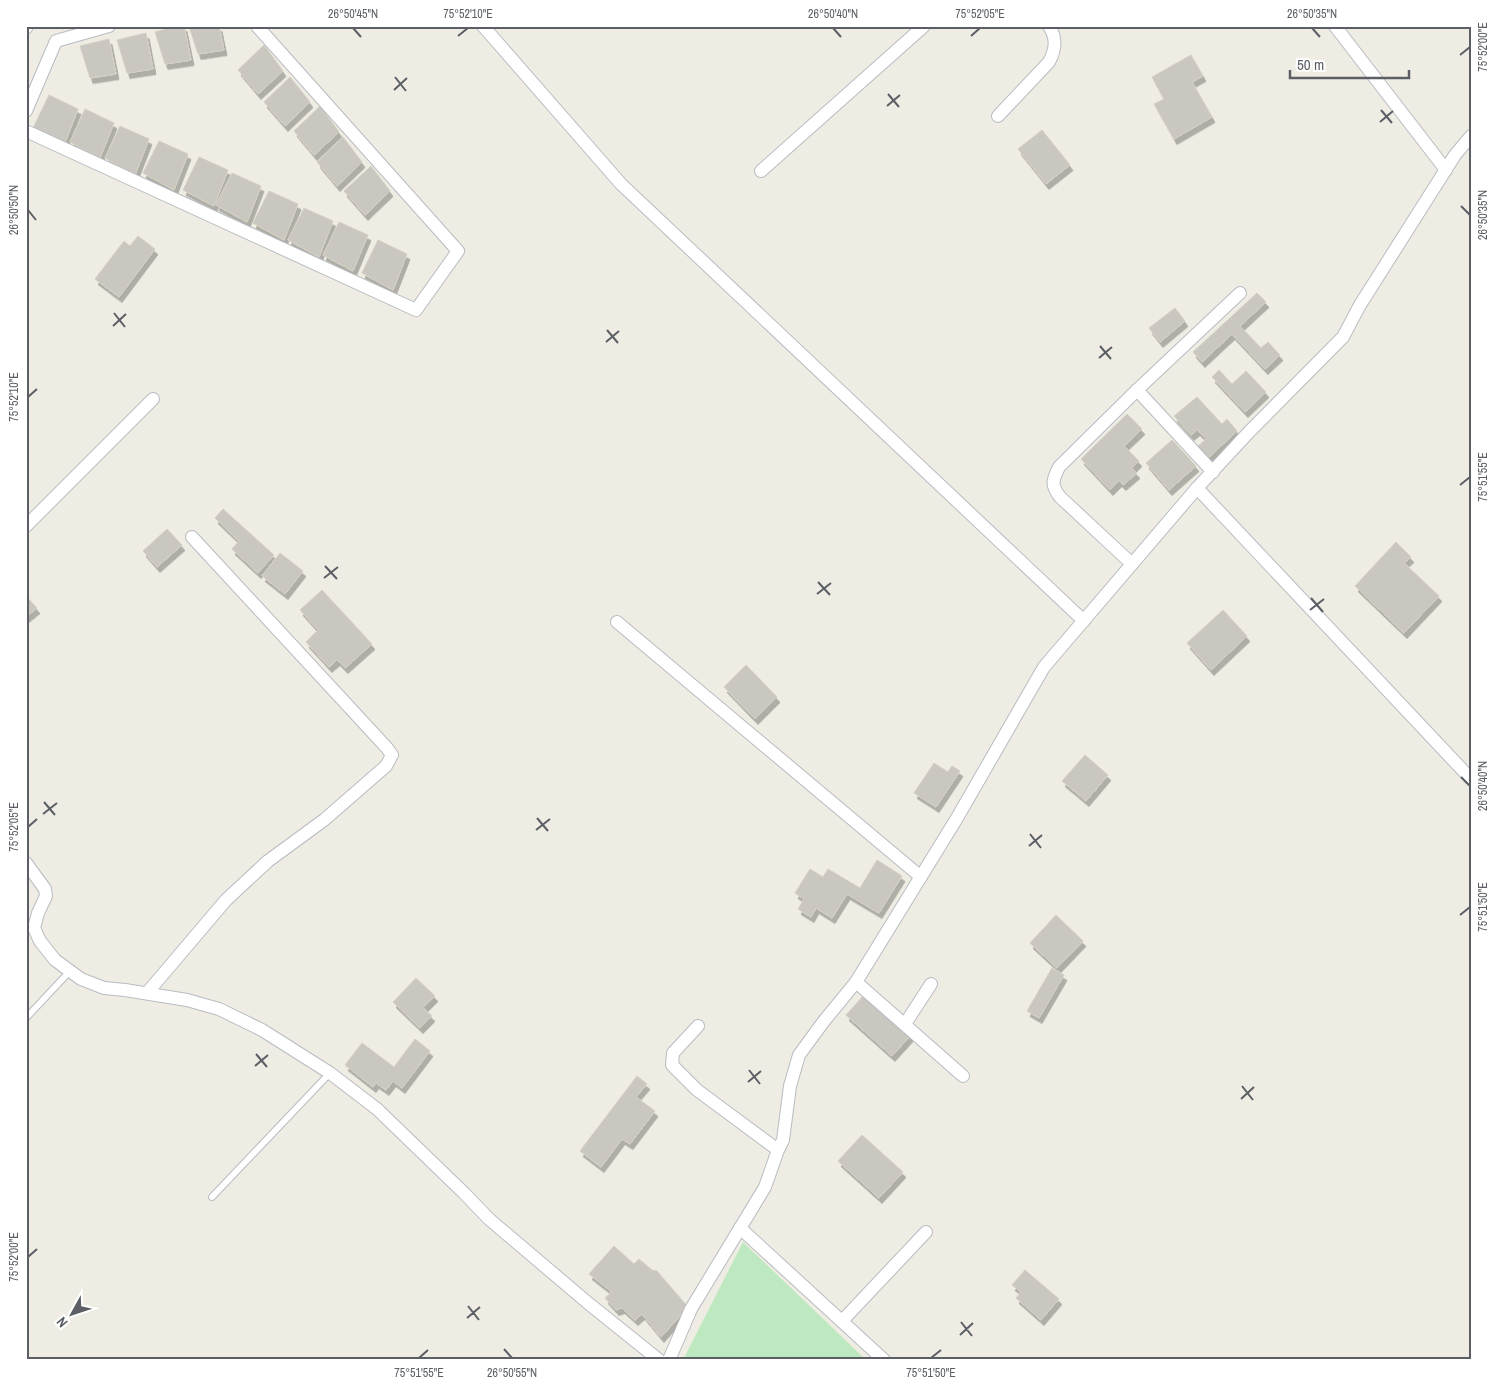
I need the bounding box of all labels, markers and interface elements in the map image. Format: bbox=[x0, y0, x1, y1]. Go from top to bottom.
text: 26°50'45"N bbox=[328, 6, 378, 22]
text: 75°52'10"E bbox=[443, 6, 493, 22]
text: 26°50'40"N bbox=[808, 6, 858, 22]
text: 75°52'05"E bbox=[955, 6, 1005, 22]
text: 26°50'35"N bbox=[1287, 6, 1337, 22]
text: 75°52'00"E bbox=[1475, 22, 1491, 72]
scale bar bbox=[1290, 48, 1408, 80]
text: 50 m bbox=[1297, 54, 1324, 75]
text: 26°50'50"N bbox=[6, 185, 22, 235]
text: 26°50'35"N bbox=[1475, 190, 1491, 240]
text: 75°52'10"E bbox=[6, 372, 22, 422]
text: 75°51'55"E bbox=[1475, 452, 1491, 502]
text: 26°50'40"N bbox=[1475, 761, 1491, 811]
text: 75°52'05"E bbox=[6, 802, 22, 852]
text: 75°51'50"E bbox=[1475, 882, 1491, 932]
text: 75°52'00"E bbox=[6, 1232, 22, 1282]
north arrow bbox=[48, 1288, 98, 1338]
text: N bbox=[52, 1313, 72, 1331]
text: 75°51'55"E bbox=[394, 1365, 444, 1381]
text: 26°50'55"N bbox=[487, 1365, 537, 1381]
text: 75°51'50"E bbox=[906, 1365, 956, 1381]

